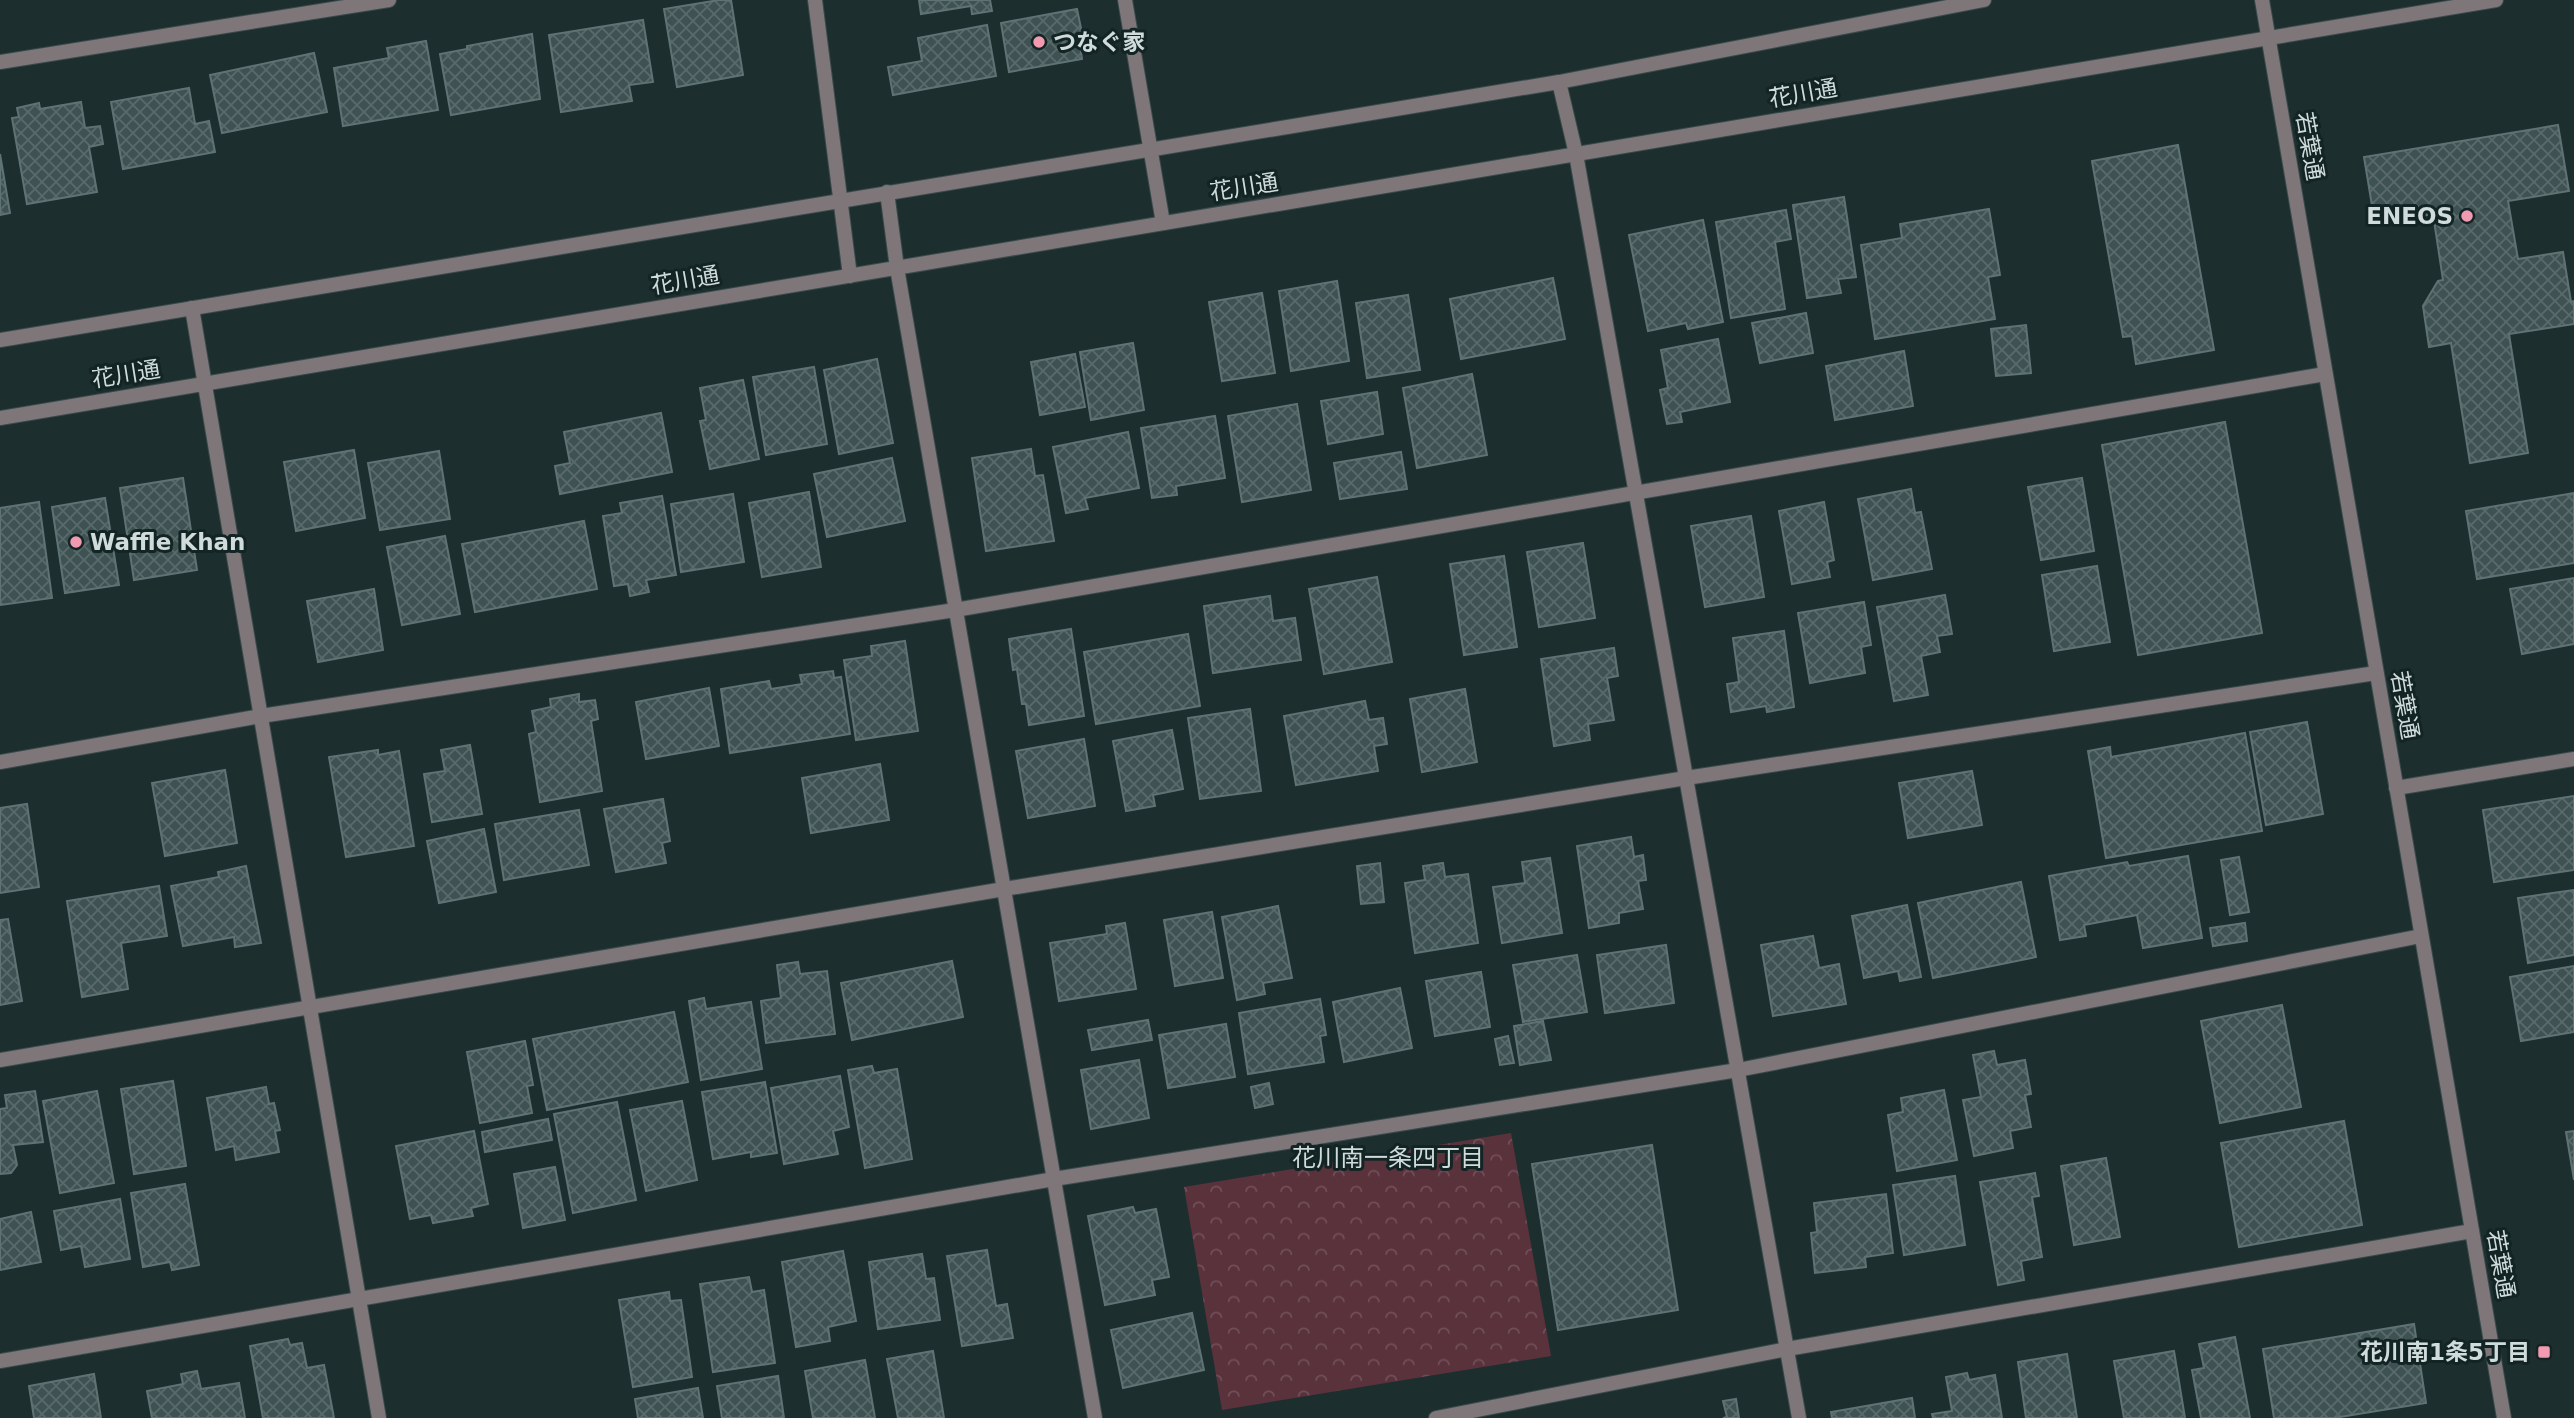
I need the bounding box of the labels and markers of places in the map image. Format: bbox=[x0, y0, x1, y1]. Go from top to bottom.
place label: つなぐ家 bbox=[1053, 29, 1145, 55]
marker: つなぐ家 bbox=[1031, 34, 1047, 50]
place label: ENEOS bbox=[2366, 203, 2453, 229]
marker: ENEOS bbox=[2459, 208, 2475, 224]
place label: Waffle Khan bbox=[90, 529, 245, 555]
marker: Waffle Khan bbox=[68, 534, 84, 550]
place label: 花川南1条5丁目 bbox=[2360, 1339, 2530, 1365]
marker: 花川南1条5丁目 bbox=[2536, 1344, 2552, 1360]

